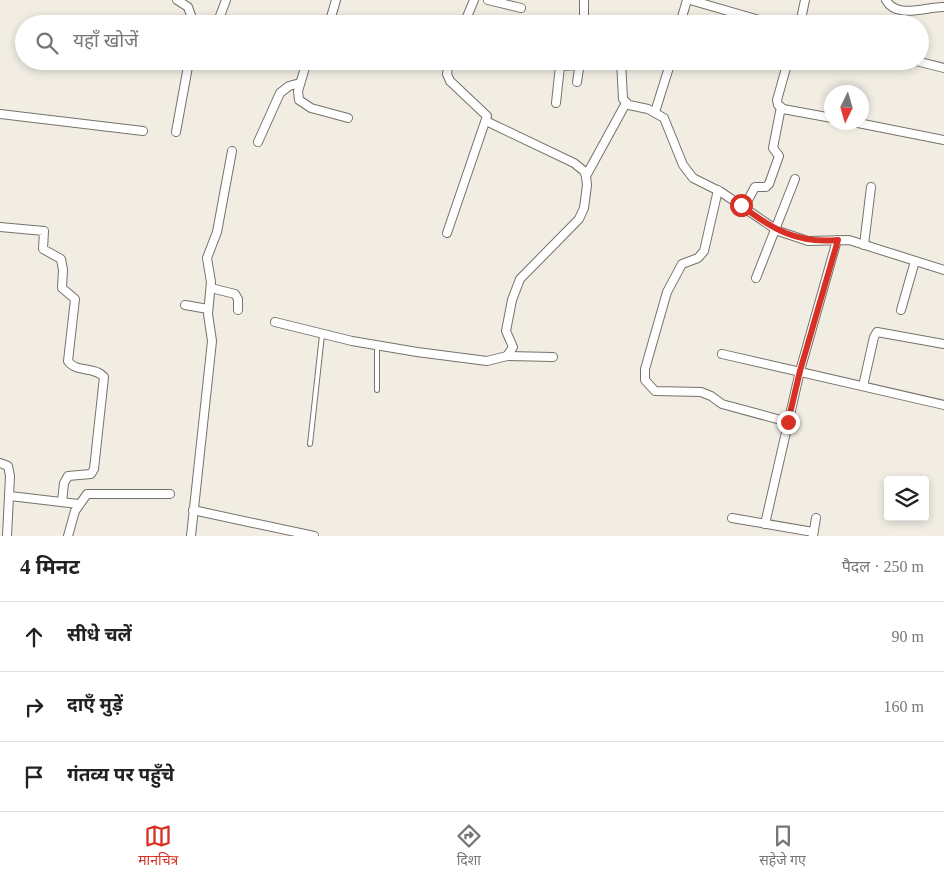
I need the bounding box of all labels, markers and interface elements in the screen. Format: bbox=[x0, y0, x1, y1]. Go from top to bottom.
search box bbox=[15, 15, 929, 70]
icon: search bbox=[33, 29, 61, 57]
text: यहाँ खोजें bbox=[73, 30, 138, 51]
north arrow bbox=[824, 85, 869, 130]
route start bbox=[730, 194, 753, 217]
route end bbox=[777, 411, 800, 434]
map controls bbox=[884, 476, 929, 521]
button: layers bbox=[884, 476, 929, 521]
text: 4 मिनट bbox=[20, 555, 80, 579]
text: पैदल · 250 m bbox=[842, 558, 924, 575]
icon: ahead bbox=[20, 623, 48, 651]
text: सीधे चलें bbox=[67, 624, 132, 645]
text: 90 m bbox=[892, 628, 924, 645]
icon: right bbox=[20, 693, 48, 721]
text: दाएँ मुड़ें bbox=[67, 694, 123, 715]
text: 160 m bbox=[884, 698, 924, 715]
icon: arrive bbox=[20, 763, 48, 791]
text: गंतव्य पर पहुँचे bbox=[67, 764, 174, 785]
tab: मानचित्र bbox=[138, 822, 178, 871]
tab: दिशा bbox=[455, 822, 483, 871]
tab: सहेजे गए bbox=[759, 822, 806, 871]

